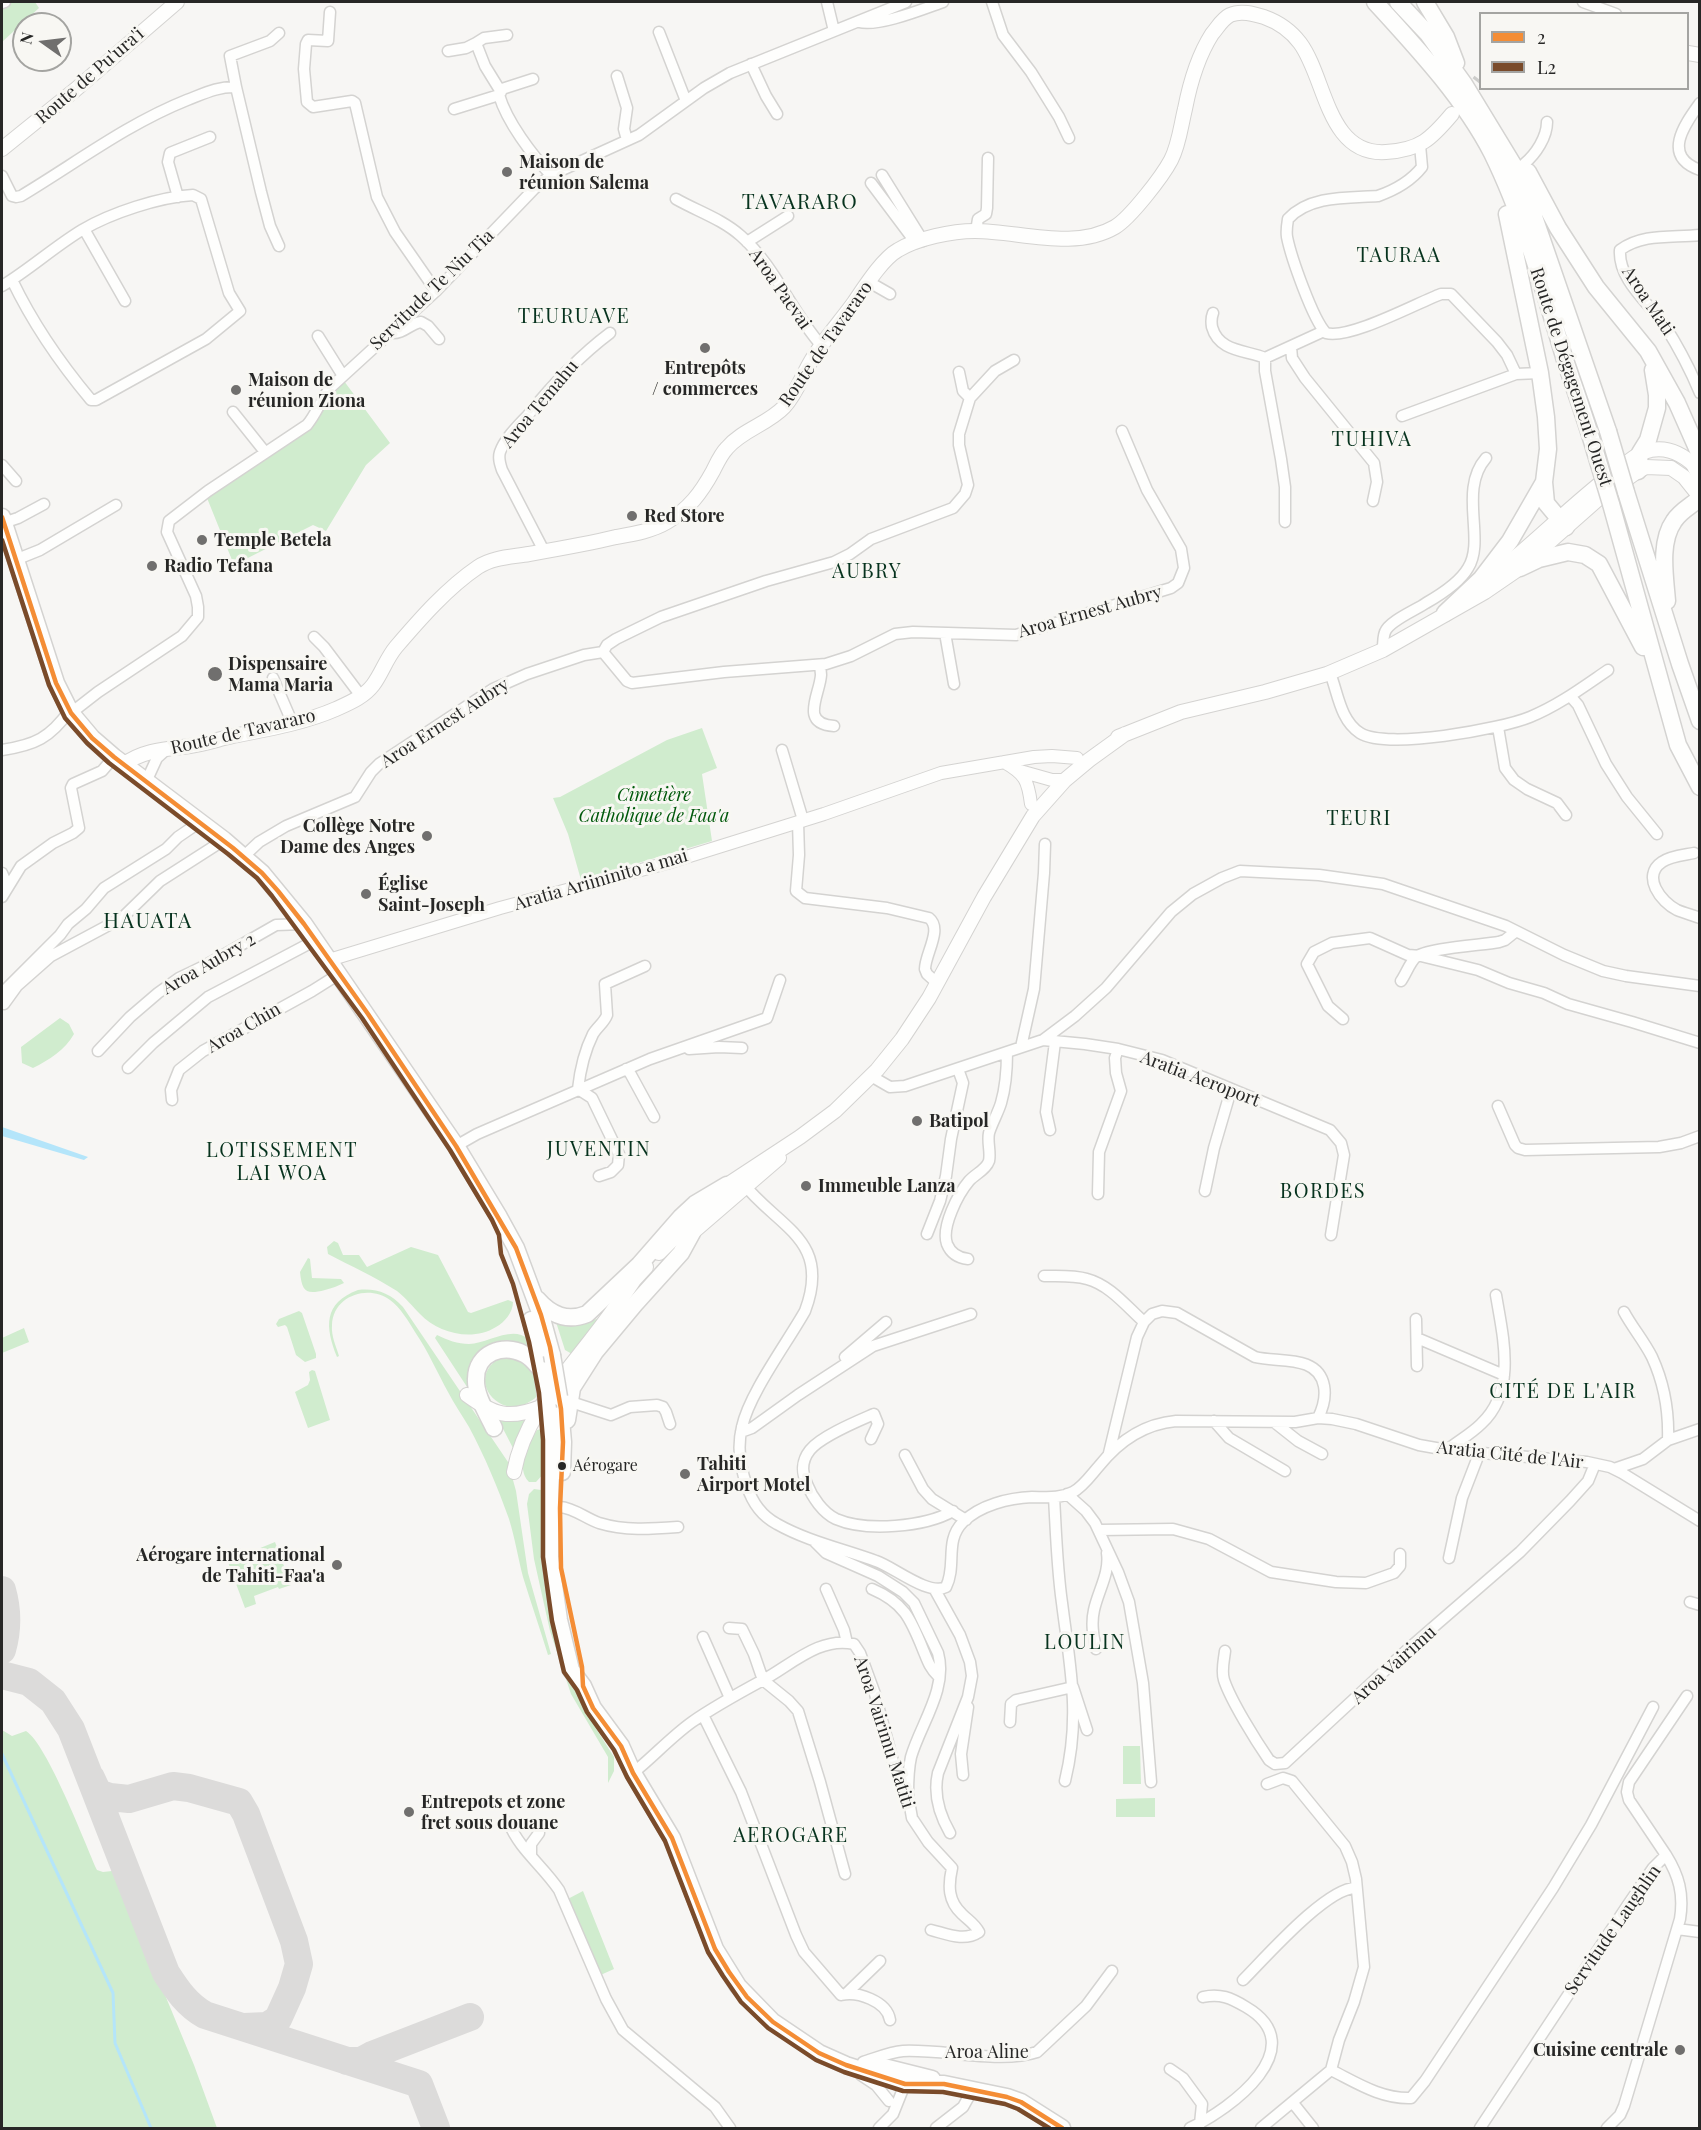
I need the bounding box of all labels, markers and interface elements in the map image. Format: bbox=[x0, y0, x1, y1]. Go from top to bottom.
north arrow bbox=[12, 12, 72, 72]
legend bbox=[1479, 12, 1689, 90]
street label: Route de Pu'ura'i bbox=[32, 23, 148, 129]
text: 2 bbox=[1537, 25, 1546, 49]
text: N bbox=[14, 30, 38, 46]
text: L2 bbox=[1537, 55, 1556, 79]
place label: Maison de réunion Salema bbox=[519, 151, 649, 194]
marker: Maison de réunion Salema bbox=[500, 165, 514, 179]
district label: TAVARARO bbox=[742, 189, 858, 215]
street label: Servitude Te Niu Tia bbox=[366, 225, 498, 355]
street label: Aroa Paevai bbox=[744, 244, 816, 334]
district label: TAURAA bbox=[1357, 244, 1441, 268]
street label: Aroa Mati bbox=[1617, 262, 1679, 340]
street label: Route de Dégagement Ouest bbox=[1525, 265, 1617, 489]
street label: Route de Tavararo bbox=[775, 277, 877, 411]
district label: TEURUAVE bbox=[518, 305, 630, 329]
marker: Entrepôts / commerces bbox=[698, 341, 712, 355]
street label: Aroa Temahu bbox=[497, 356, 583, 452]
place label: Entrepôts / commerces bbox=[652, 357, 758, 400]
place label: Maison de réunion Ziona bbox=[248, 369, 365, 412]
marker: Maison de réunion Ziona bbox=[229, 383, 243, 397]
district label: TUHIVA bbox=[1332, 428, 1412, 452]
place label: Red Store bbox=[644, 505, 725, 527]
marker: Red Store bbox=[625, 509, 639, 523]
place label: Temple Betela bbox=[214, 529, 331, 551]
marker: Temple Betela bbox=[195, 533, 209, 547]
place label: Radio Tefana bbox=[164, 555, 273, 577]
marker: Radio Tefana bbox=[145, 559, 159, 573]
district label: AUBRY bbox=[832, 560, 902, 584]
street label: Aroa Ernest Aubry bbox=[1016, 581, 1164, 643]
place label: Dispensaire Mama Maria bbox=[228, 653, 333, 696]
marker: Dispensaire Mama Maria bbox=[206, 665, 224, 683]
street label: Aroa Ernest Aubry bbox=[377, 674, 513, 772]
street label: Route de Tavararo bbox=[168, 705, 318, 759]
park label: Cimetière Catholique de Faa'a bbox=[579, 784, 729, 826]
district label: TEURI bbox=[1326, 807, 1392, 831]
place label: Collège Notre Dame des Anges bbox=[280, 815, 415, 858]
marker: Collège Notre Dame des Anges bbox=[420, 829, 434, 843]
street label: Aratia Ariininito a mai bbox=[512, 845, 690, 915]
place label: Église Saint-Joseph bbox=[378, 873, 485, 916]
marker: Église Saint-Joseph bbox=[359, 887, 373, 901]
district label: HAUATA bbox=[103, 908, 193, 934]
street label: Aroa Aubry 2 bbox=[159, 929, 259, 999]
street label: Aroa Chin bbox=[203, 998, 285, 1058]
street label: Aratia Aeroport bbox=[1137, 1046, 1263, 1112]
place label: Batipol bbox=[929, 1110, 989, 1132]
marker: Batipol bbox=[910, 1114, 924, 1128]
district label: JUVENTIN bbox=[547, 1138, 651, 1162]
district label: LOTISSEMENT LAI WOA bbox=[206, 1139, 358, 1186]
place label: Immeuble Lanza bbox=[818, 1175, 956, 1197]
marker: Immeuble Lanza bbox=[799, 1179, 813, 1193]
district label: BORDES bbox=[1280, 1180, 1366, 1204]
district label: CITÉ DE L'AIR bbox=[1489, 1380, 1637, 1404]
street label: Aratia Cité de l'Air bbox=[1436, 1437, 1584, 1473]
place label: Tahiti Airport Motel bbox=[697, 1453, 810, 1496]
place label: Aérogare bbox=[573, 1456, 638, 1476]
marker: Aérogare bbox=[556, 1460, 568, 1472]
marker: Tahiti Airport Motel bbox=[678, 1467, 692, 1481]
place label: Aérogare international de Tahiti-Faa'a bbox=[136, 1544, 325, 1586]
marker: Aérogare international de Tahiti-Faa'a bbox=[330, 1558, 344, 1572]
street label: Aroa Vairimu bbox=[1347, 1621, 1441, 1709]
district label: LOULIN bbox=[1044, 1631, 1126, 1655]
street label: Aroa Vairimu Matiti bbox=[849, 1653, 919, 1811]
place label: Entrepots et zone fret sous douane bbox=[421, 1791, 565, 1834]
marker: Entrepots et zone fret sous douane bbox=[402, 1805, 416, 1819]
district label: AEROGARE bbox=[733, 1824, 849, 1848]
street label: Servitude Laughlin bbox=[1560, 1861, 1666, 1999]
place label: Cuisine centrale bbox=[1533, 2039, 1668, 2061]
street label: Aroa Aline bbox=[945, 2041, 1029, 2063]
marker: Cuisine centrale bbox=[1673, 2043, 1687, 2057]

